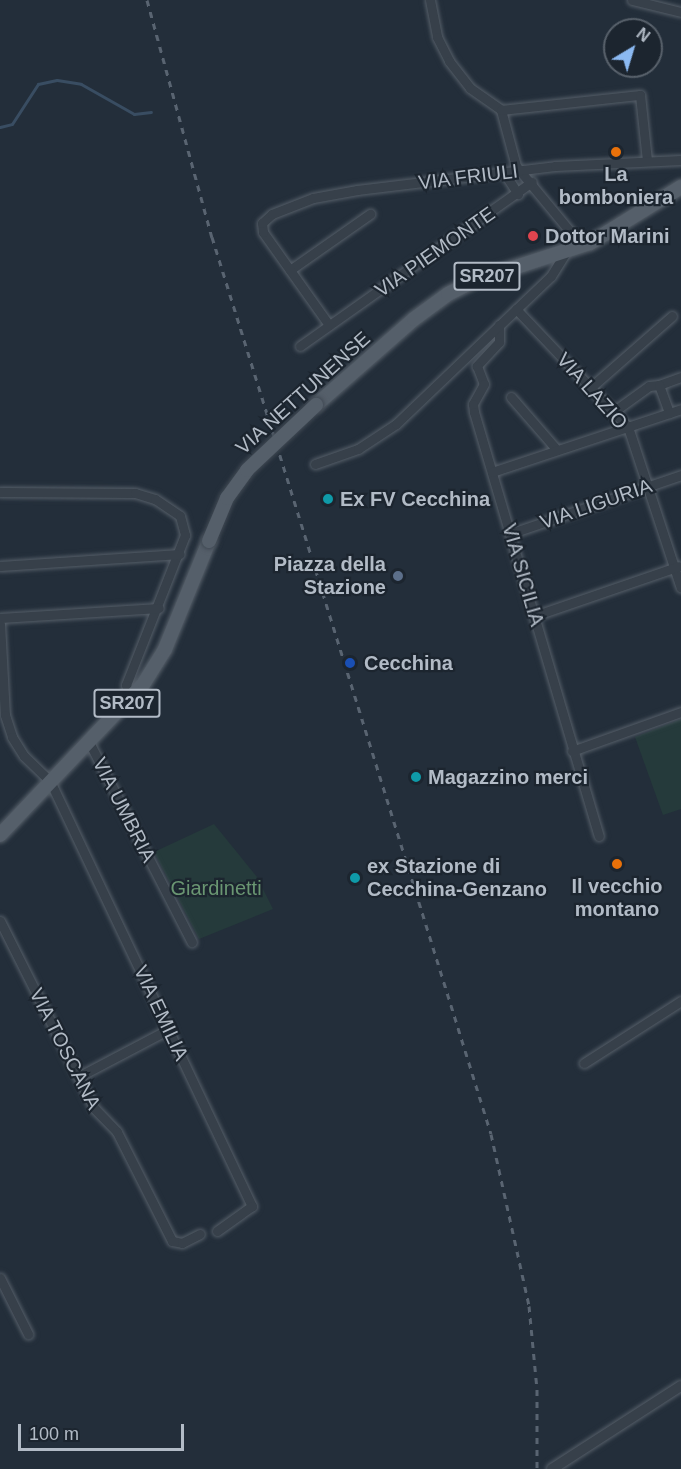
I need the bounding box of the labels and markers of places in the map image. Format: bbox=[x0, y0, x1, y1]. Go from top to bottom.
marker: La bomboniera bbox=[609, 145, 623, 159]
place label: La bomboniera bbox=[559, 162, 673, 209]
place label: Dottor Marini bbox=[545, 224, 669, 248]
marker: Dottor Marini bbox=[526, 229, 540, 243]
place label: Ex FV Cecchina bbox=[340, 487, 490, 511]
marker: Ex FV Cecchina bbox=[321, 492, 335, 506]
place label: Piazza della Stazione bbox=[274, 552, 386, 599]
marker: Piazza della Stazione bbox=[391, 569, 405, 583]
place label: Cecchina bbox=[364, 651, 453, 675]
marker: Cecchina bbox=[341, 654, 359, 672]
place label: Magazzino merci bbox=[428, 765, 588, 789]
marker: Magazzino merci bbox=[409, 770, 423, 784]
place label: ex Stazione di Cecchina-Genzano bbox=[367, 855, 547, 902]
marker: Il vecchio montano bbox=[610, 857, 624, 871]
marker: ex Stazione di Cecchina-Genzano bbox=[348, 871, 362, 885]
place label: Il vecchio montano bbox=[571, 874, 663, 921]

